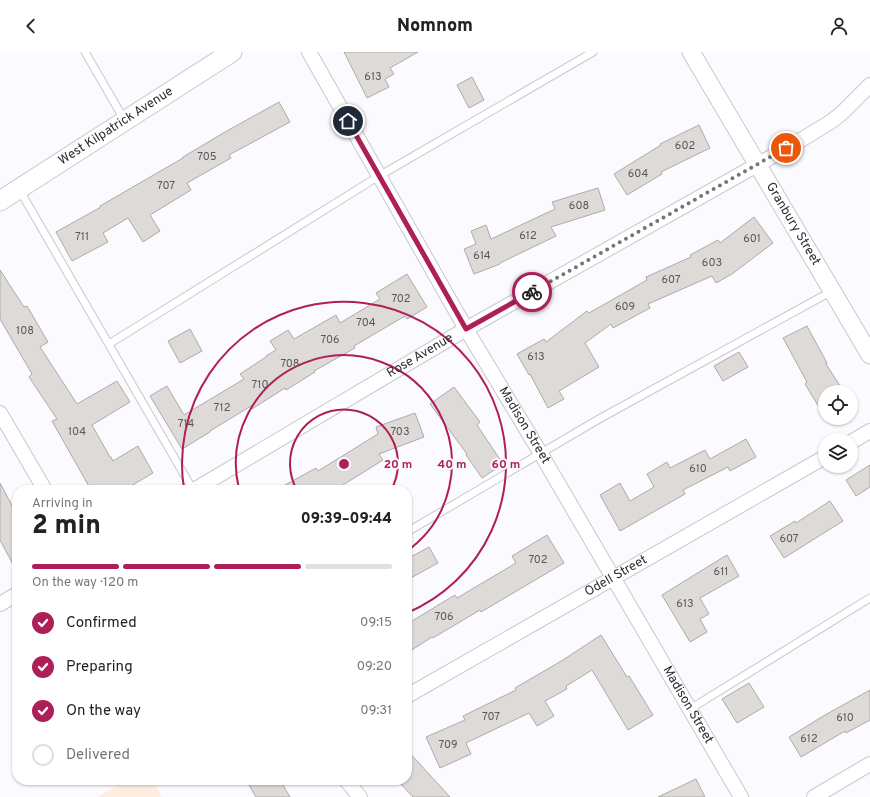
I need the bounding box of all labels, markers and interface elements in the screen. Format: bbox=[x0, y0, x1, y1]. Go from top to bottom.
icon: back bbox=[20, 15, 42, 37]
text: Nomnom bbox=[397, 15, 473, 38]
icon: person bbox=[828, 15, 850, 37]
house number: 613 bbox=[364, 70, 382, 84]
street label: West Kilpatrick Avenue bbox=[56, 84, 176, 169]
pin bbox=[331, 104, 365, 138]
icon: home bbox=[337, 110, 359, 132]
pin bbox=[769, 131, 803, 165]
icon: bag bbox=[775, 137, 797, 159]
house number: 602 bbox=[675, 139, 695, 153]
house number: 705 bbox=[197, 150, 217, 164]
house number: 604 bbox=[628, 167, 648, 181]
house number: 707 bbox=[157, 179, 175, 193]
street label: Granbury Street bbox=[762, 180, 824, 269]
house number: 608 bbox=[569, 199, 589, 213]
house number: 612 bbox=[519, 229, 537, 243]
house number: 711 bbox=[75, 230, 89, 244]
house number: 601 bbox=[743, 232, 761, 246]
house number: 614 bbox=[473, 249, 491, 263]
house number: 603 bbox=[702, 256, 722, 270]
courier bbox=[512, 272, 552, 312]
house number: 607 bbox=[661, 273, 681, 287]
icon: bike bbox=[521, 281, 543, 303]
house number: 702 bbox=[391, 292, 411, 306]
house number: 609 bbox=[615, 300, 635, 314]
house number: 704 bbox=[356, 316, 376, 330]
house number: 108 bbox=[16, 324, 34, 338]
street label: Rose Avenue bbox=[384, 330, 456, 382]
house number: 706 bbox=[320, 333, 340, 347]
house number: 613 bbox=[527, 350, 545, 364]
house number: 708 bbox=[280, 357, 300, 371]
house number: 710 bbox=[251, 378, 269, 392]
street label: Madison Street bbox=[495, 384, 553, 467]
map controls bbox=[818, 385, 858, 473]
button: locate bbox=[818, 385, 858, 425]
house number: 712 bbox=[214, 401, 230, 415]
house number: 714 bbox=[178, 417, 194, 431]
house number: 104 bbox=[68, 425, 86, 439]
house number: 703 bbox=[390, 425, 410, 439]
button: layers bbox=[818, 433, 858, 473]
centre of rings bbox=[337, 457, 351, 471]
text: 20 m bbox=[384, 457, 412, 473]
text: 40 m bbox=[437, 457, 467, 473]
text: 60 m bbox=[492, 457, 520, 473]
house number: 610 bbox=[689, 462, 707, 476]
text: Arriving in bbox=[32, 496, 93, 512]
text: 2 min bbox=[32, 510, 101, 543]
text: 09:39–09:44 bbox=[301, 510, 392, 529]
house number: 607 bbox=[779, 532, 799, 546]
street label: Odell Street bbox=[582, 552, 650, 601]
house number: 702 bbox=[528, 553, 548, 567]
house number: 611 bbox=[714, 565, 728, 579]
text: On the way · 120 m bbox=[32, 575, 138, 591]
house number: 613 bbox=[676, 597, 694, 611]
house number: 706 bbox=[434, 610, 454, 624]
icon: check bbox=[32, 612, 54, 634]
text: Confirmed bbox=[66, 614, 137, 633]
text: 09:15 bbox=[360, 615, 392, 631]
icon: check bbox=[32, 656, 54, 678]
text: Preparing bbox=[66, 658, 133, 677]
text: 09:20 bbox=[357, 659, 392, 675]
street label: Madison Street bbox=[659, 664, 716, 747]
icon: check bbox=[32, 700, 54, 722]
text: On the way bbox=[66, 702, 141, 721]
text: 09:31 bbox=[360, 703, 392, 719]
house number: 707 bbox=[482, 710, 500, 724]
house number: 610 bbox=[836, 711, 854, 725]
house number: 612 bbox=[800, 732, 818, 746]
house number: 709 bbox=[438, 738, 458, 752]
text: Delivered bbox=[66, 746, 130, 765]

